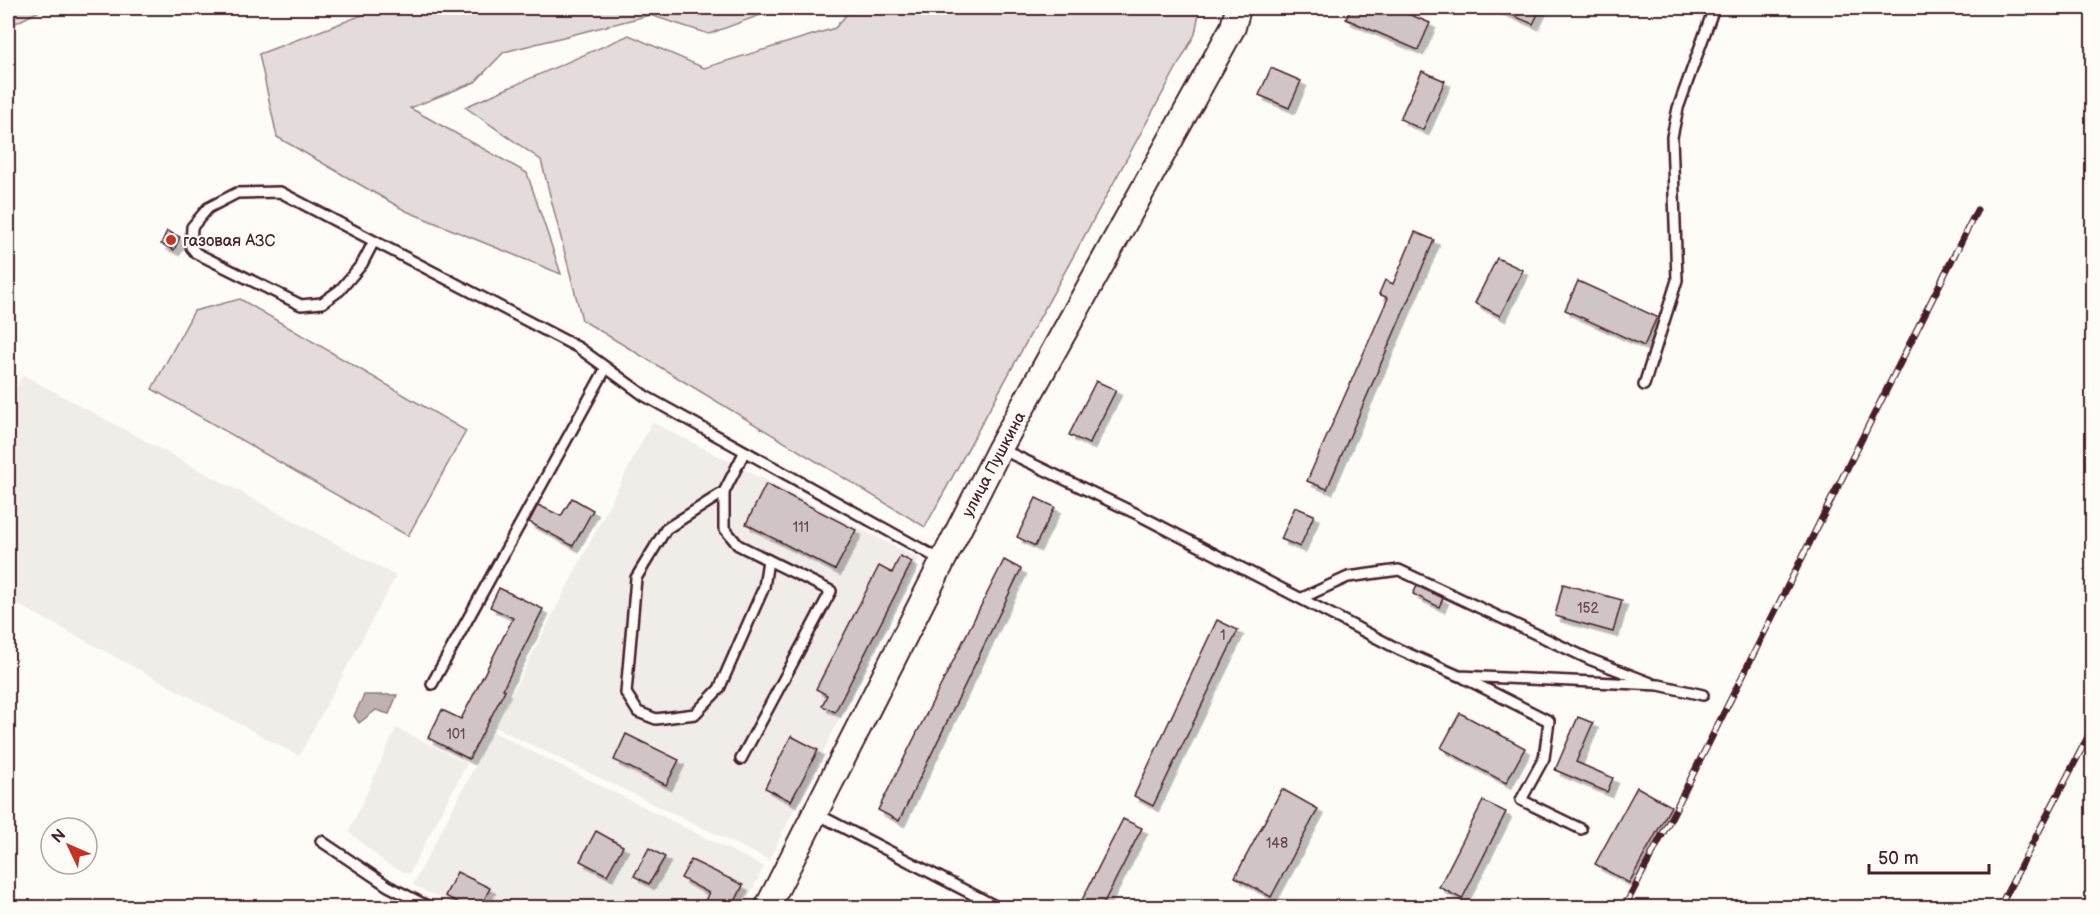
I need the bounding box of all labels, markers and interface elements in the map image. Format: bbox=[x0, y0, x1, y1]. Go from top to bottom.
place label: газовая АЗС bbox=[183, 232, 275, 251]
marker: газовая АЗС bbox=[164, 233, 178, 247]
street label: улица Пушкина bbox=[959, 408, 1030, 520]
house number: 111 bbox=[793, 519, 809, 536]
house number: 152 bbox=[1577, 600, 1600, 617]
house number: 1 bbox=[1220, 627, 1226, 644]
house number: 101 bbox=[446, 726, 466, 743]
north arrow bbox=[39, 816, 99, 876]
text: N bbox=[48, 826, 70, 848]
house number: 148 bbox=[1266, 835, 1288, 852]
scale bar bbox=[1869, 837, 1989, 875]
text: 50 m bbox=[1878, 848, 1919, 869]

